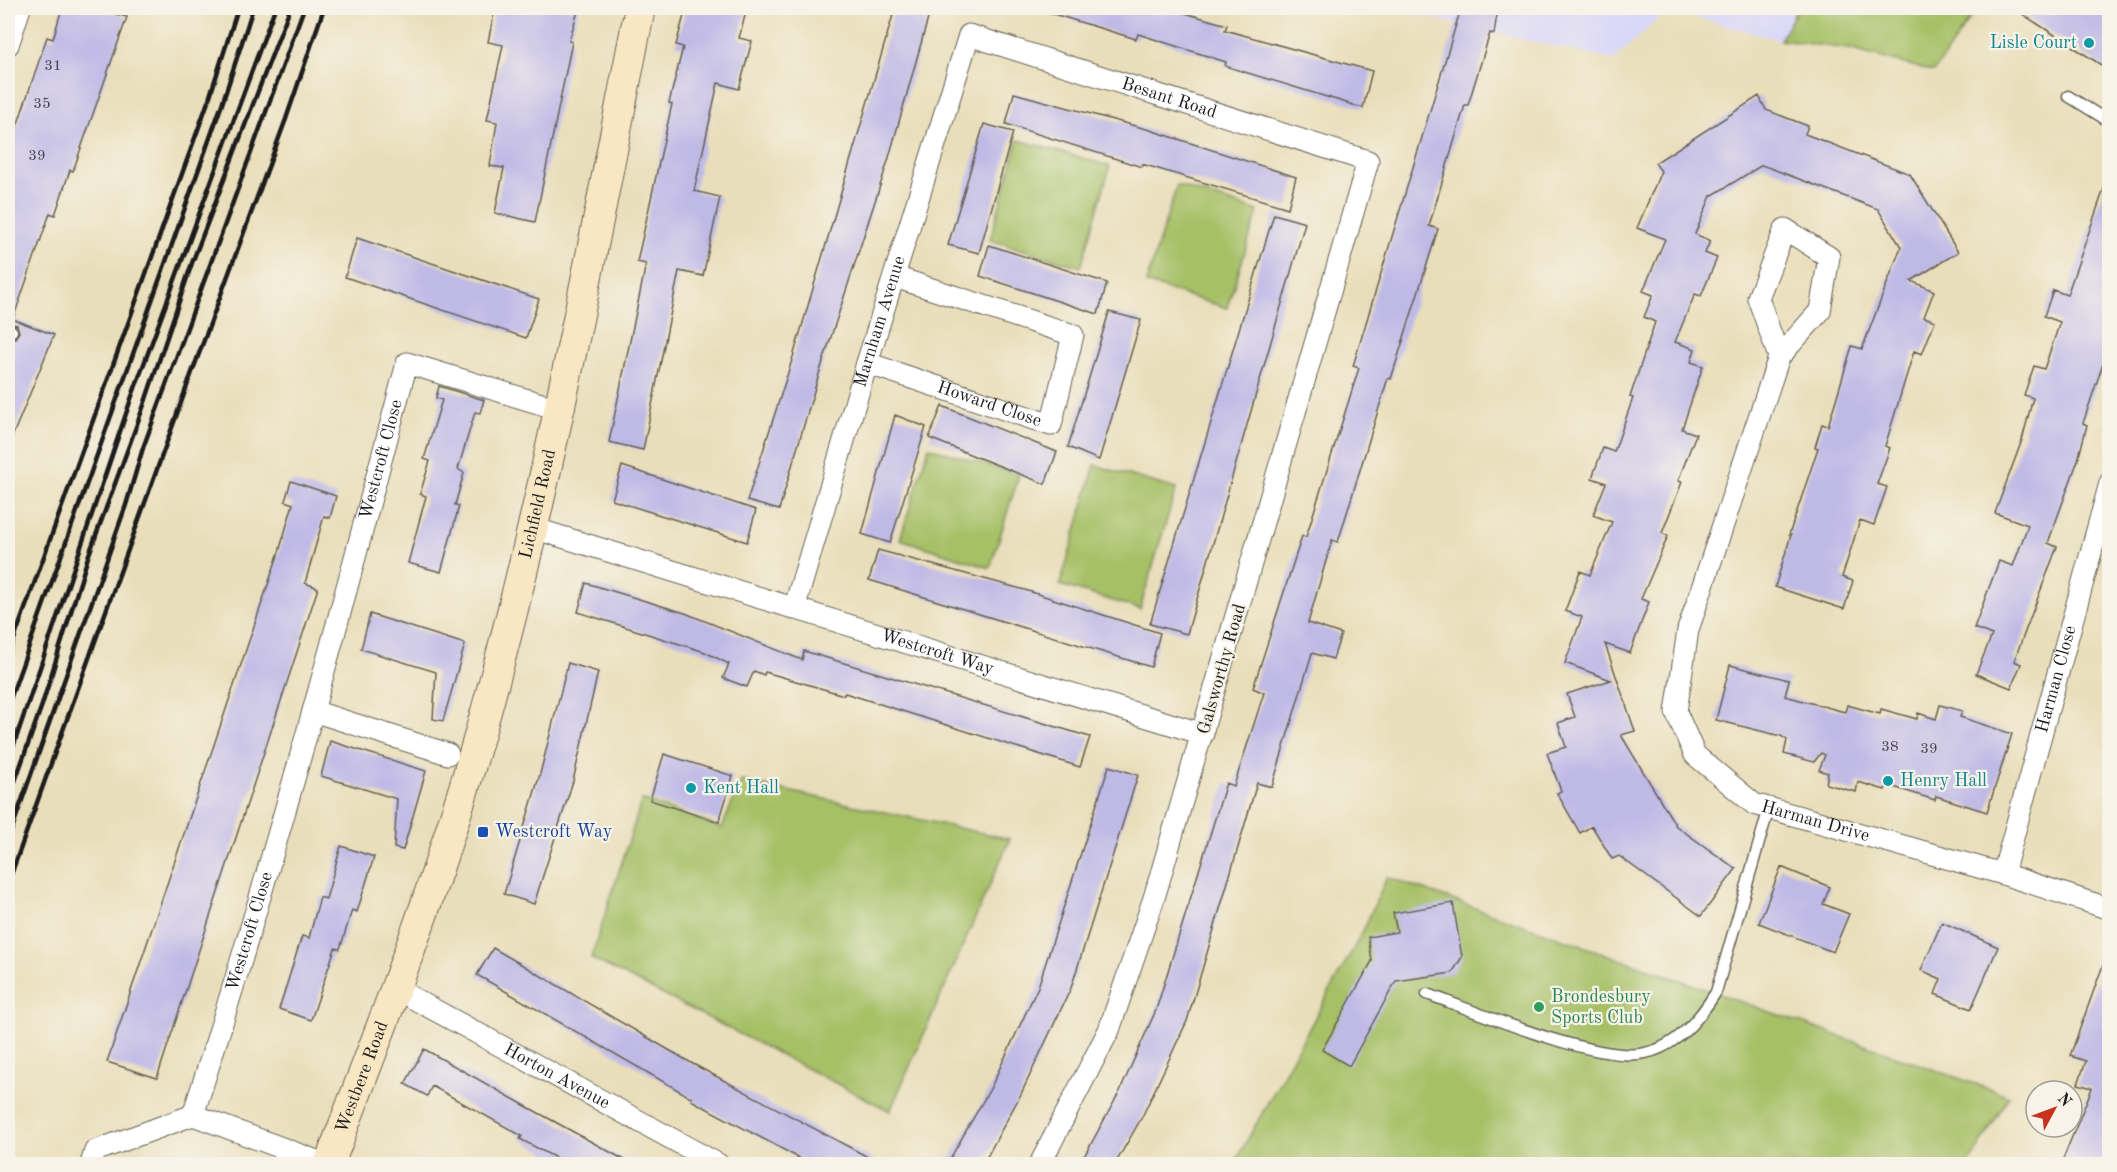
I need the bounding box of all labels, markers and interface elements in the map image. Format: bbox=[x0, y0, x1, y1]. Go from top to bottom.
place label: Lisle Court bbox=[1990, 34, 2077, 52]
marker: Lisle Court bbox=[2082, 36, 2096, 50]
house number: 31 bbox=[44, 59, 62, 74]
street label: Besant Road bbox=[1119, 75, 1219, 122]
house number: 35 bbox=[33, 97, 51, 112]
house number: 39 bbox=[28, 149, 46, 164]
street label: Marnham Avenue bbox=[851, 254, 909, 389]
street label: Howard Close bbox=[935, 378, 1044, 430]
street label: Westcroft Close bbox=[357, 398, 406, 522]
street label: Lichfield Road bbox=[517, 448, 559, 561]
street label: Galsworthy Road bbox=[1195, 602, 1249, 736]
street label: Harman Close bbox=[2033, 624, 2080, 735]
street label: Westcroft Way bbox=[879, 626, 996, 678]
house number: 38 bbox=[1881, 740, 1899, 755]
house number: 39 bbox=[1920, 742, 1938, 757]
place label: Henry Hall bbox=[1900, 772, 1987, 790]
marker: Henry Hall bbox=[1881, 774, 1895, 788]
place label: Kent Hall bbox=[703, 779, 779, 797]
marker: Kent Hall bbox=[684, 781, 698, 795]
street label: Harman Drive bbox=[1759, 797, 1872, 845]
place label: Westcroft Way bbox=[495, 823, 613, 841]
marker: Westcroft Way bbox=[476, 825, 490, 839]
street label: Westcroft Close bbox=[223, 870, 276, 993]
place label: Brondesbury Sports Club bbox=[1551, 988, 1651, 1027]
marker: Brondesbury Sports Club bbox=[1532, 1000, 1546, 1014]
street label: Westbere Road bbox=[333, 1019, 392, 1136]
street label: Horton Avenue bbox=[501, 1040, 613, 1112]
north arrow bbox=[2024, 1079, 2084, 1139]
text: N bbox=[2054, 1091, 2074, 1111]

